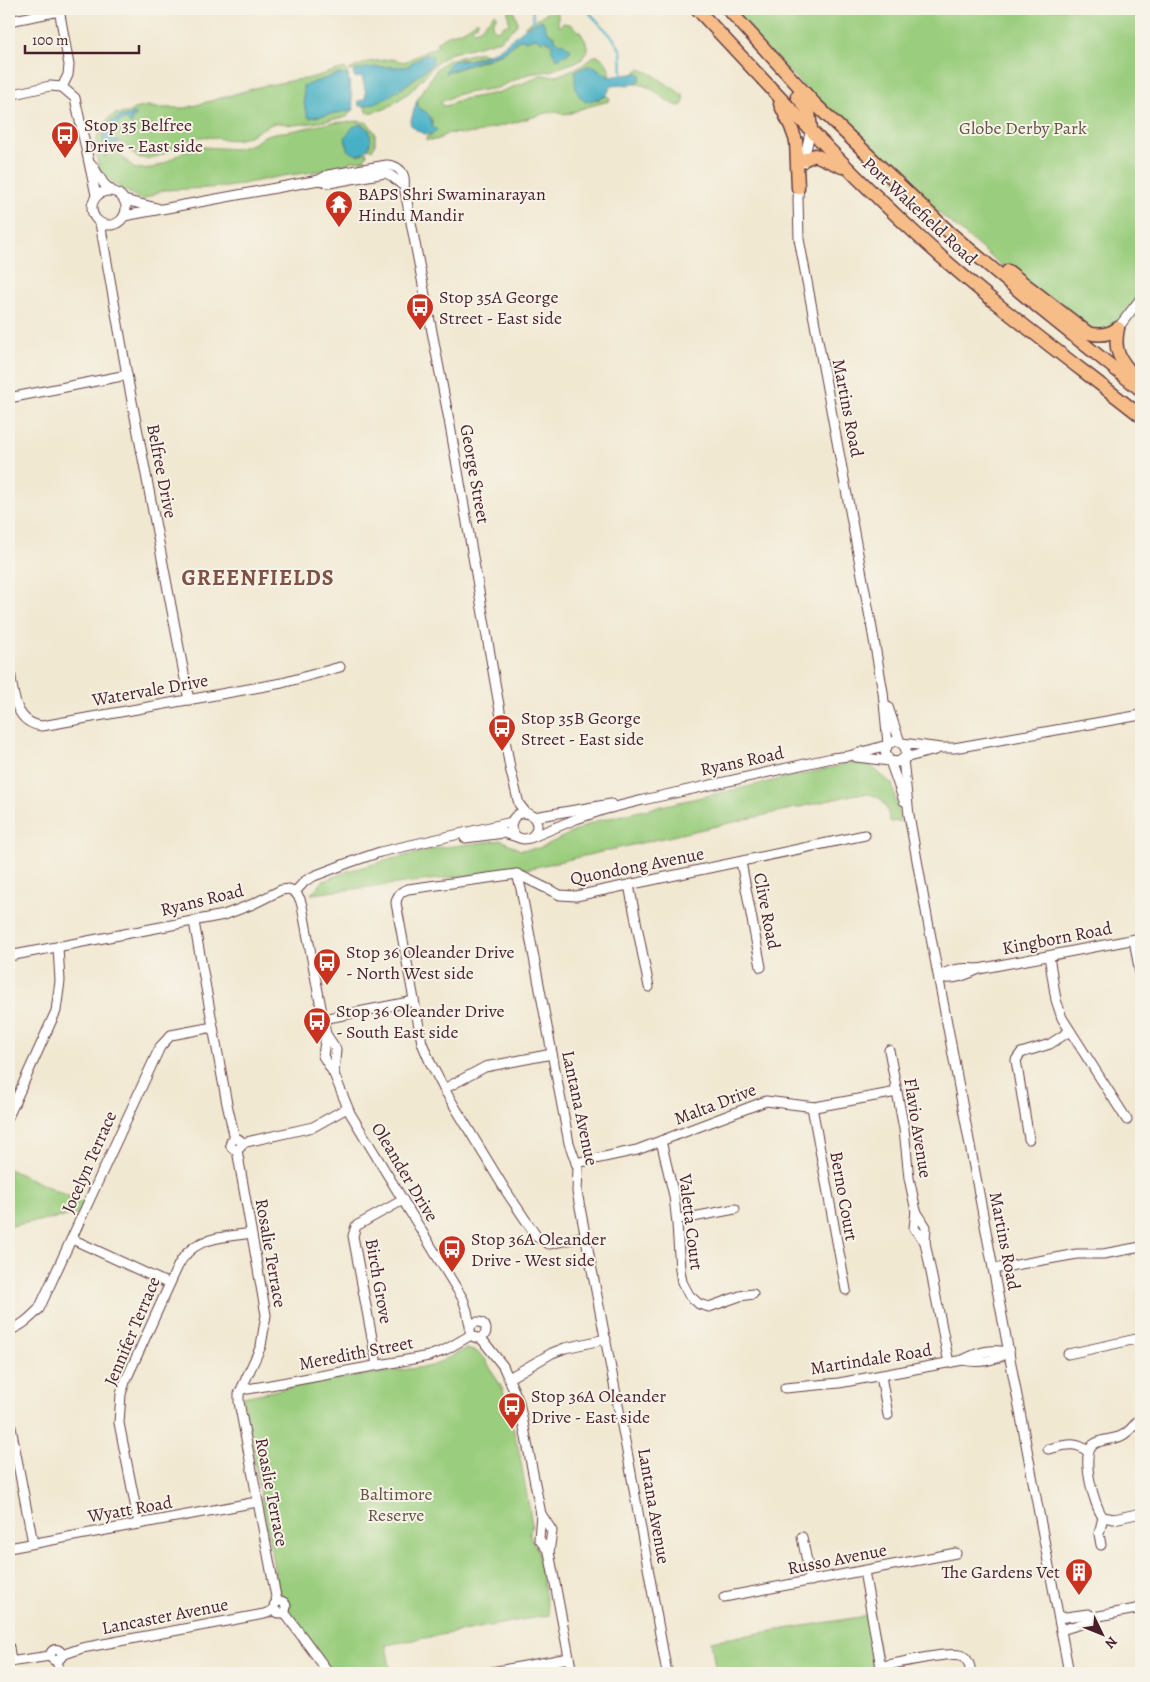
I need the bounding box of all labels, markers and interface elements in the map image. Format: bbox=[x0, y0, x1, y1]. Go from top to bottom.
scale bar bbox=[25, 22, 139, 54]
text: 100 m bbox=[32, 30, 69, 50]
place label: Stop 35 Belfree Drive - East side bbox=[84, 113, 203, 158]
park label: Globe Derby Park bbox=[959, 116, 1087, 140]
bus stop icon: Stop 35 Belfree Drive - East side bbox=[50, 120, 80, 159]
street label: Port Wakefield Road bbox=[857, 152, 983, 271]
place label: BAPS Shri Swaminarayan Hindu Mandir bbox=[358, 182, 546, 227]
temple icon: BAPS Shri Swaminarayan Hindu Mandir bbox=[324, 189, 354, 228]
place label: Stop 35A George Street - East side bbox=[439, 285, 562, 330]
bus stop icon: Stop 35A George Street - East side bbox=[405, 292, 435, 331]
street label: Martins Road bbox=[827, 357, 869, 459]
street label: Belfree Drive bbox=[141, 422, 183, 520]
street label: George Street bbox=[454, 422, 496, 526]
district label: GREENFIELDS bbox=[181, 563, 335, 593]
street label: Watervale Drive bbox=[89, 668, 210, 712]
place label: Stop 35B George Street - East side bbox=[521, 706, 644, 751]
bus stop icon: Stop 35B George Street - East side bbox=[487, 713, 517, 752]
street label: Ryans Road bbox=[698, 740, 786, 782]
street label: Quondong Avenue bbox=[568, 841, 706, 891]
street label: Clive Road bbox=[748, 871, 786, 952]
street label: Ryans Road bbox=[158, 878, 246, 922]
street label: Kingborn Road bbox=[1000, 916, 1114, 960]
place label: Stop 36 Oleander Drive - North West side bbox=[346, 940, 515, 985]
bus stop icon: Stop 36 Oleander Drive - North West side bbox=[312, 947, 342, 986]
place label: Stop 36 Oleander Drive - South East side bbox=[336, 999, 505, 1044]
bus stop icon: Stop 36 Oleander Drive - South East side bbox=[302, 1006, 332, 1045]
street label: Lantana Avenue bbox=[556, 1048, 604, 1168]
street label: Flavio Avenue bbox=[898, 1076, 938, 1180]
street label: Malta Drive bbox=[670, 1077, 760, 1131]
street label: Jocelyn Terrace bbox=[56, 1107, 122, 1217]
street label: Oleander Drive bbox=[366, 1118, 444, 1226]
street label: Berno Court bbox=[824, 1149, 864, 1243]
street label: Valetta Court bbox=[673, 1172, 709, 1271]
street label: Martins Road bbox=[984, 1190, 1026, 1292]
street label: Rosalie Terrace bbox=[250, 1197, 292, 1309]
place label: Stop 36A Oleander Drive - West side bbox=[471, 1227, 606, 1272]
bus stop icon: Stop 36A Oleander Drive - West side bbox=[437, 1234, 467, 1273]
street label: Birch Grove bbox=[360, 1237, 398, 1325]
street label: Jennifer Terrace bbox=[98, 1273, 166, 1389]
street label: Meredith Street bbox=[297, 1330, 415, 1376]
street label: Martindale Road bbox=[808, 1337, 934, 1380]
place label: Stop 36A Oleander Drive - East side bbox=[531, 1384, 666, 1429]
bus stop icon: Stop 36A Oleander Drive - East side bbox=[497, 1391, 527, 1430]
street label: Roaslie Terrace bbox=[250, 1436, 294, 1548]
street label: Lantana Avenue bbox=[632, 1446, 676, 1566]
park label: Baltimore Reserve bbox=[359, 1482, 433, 1527]
street label: Wyatt Road bbox=[85, 1490, 174, 1528]
street label: Russo Avenue bbox=[785, 1538, 889, 1580]
building icon: The Gardens Vet bbox=[1064, 1557, 1094, 1596]
place label: The Gardens Vet bbox=[942, 1560, 1060, 1584]
street label: Lancaster Avenue bbox=[100, 1592, 230, 1640]
north arrow bbox=[1078, 1610, 1128, 1660]
text: N bbox=[1101, 1632, 1122, 1653]

